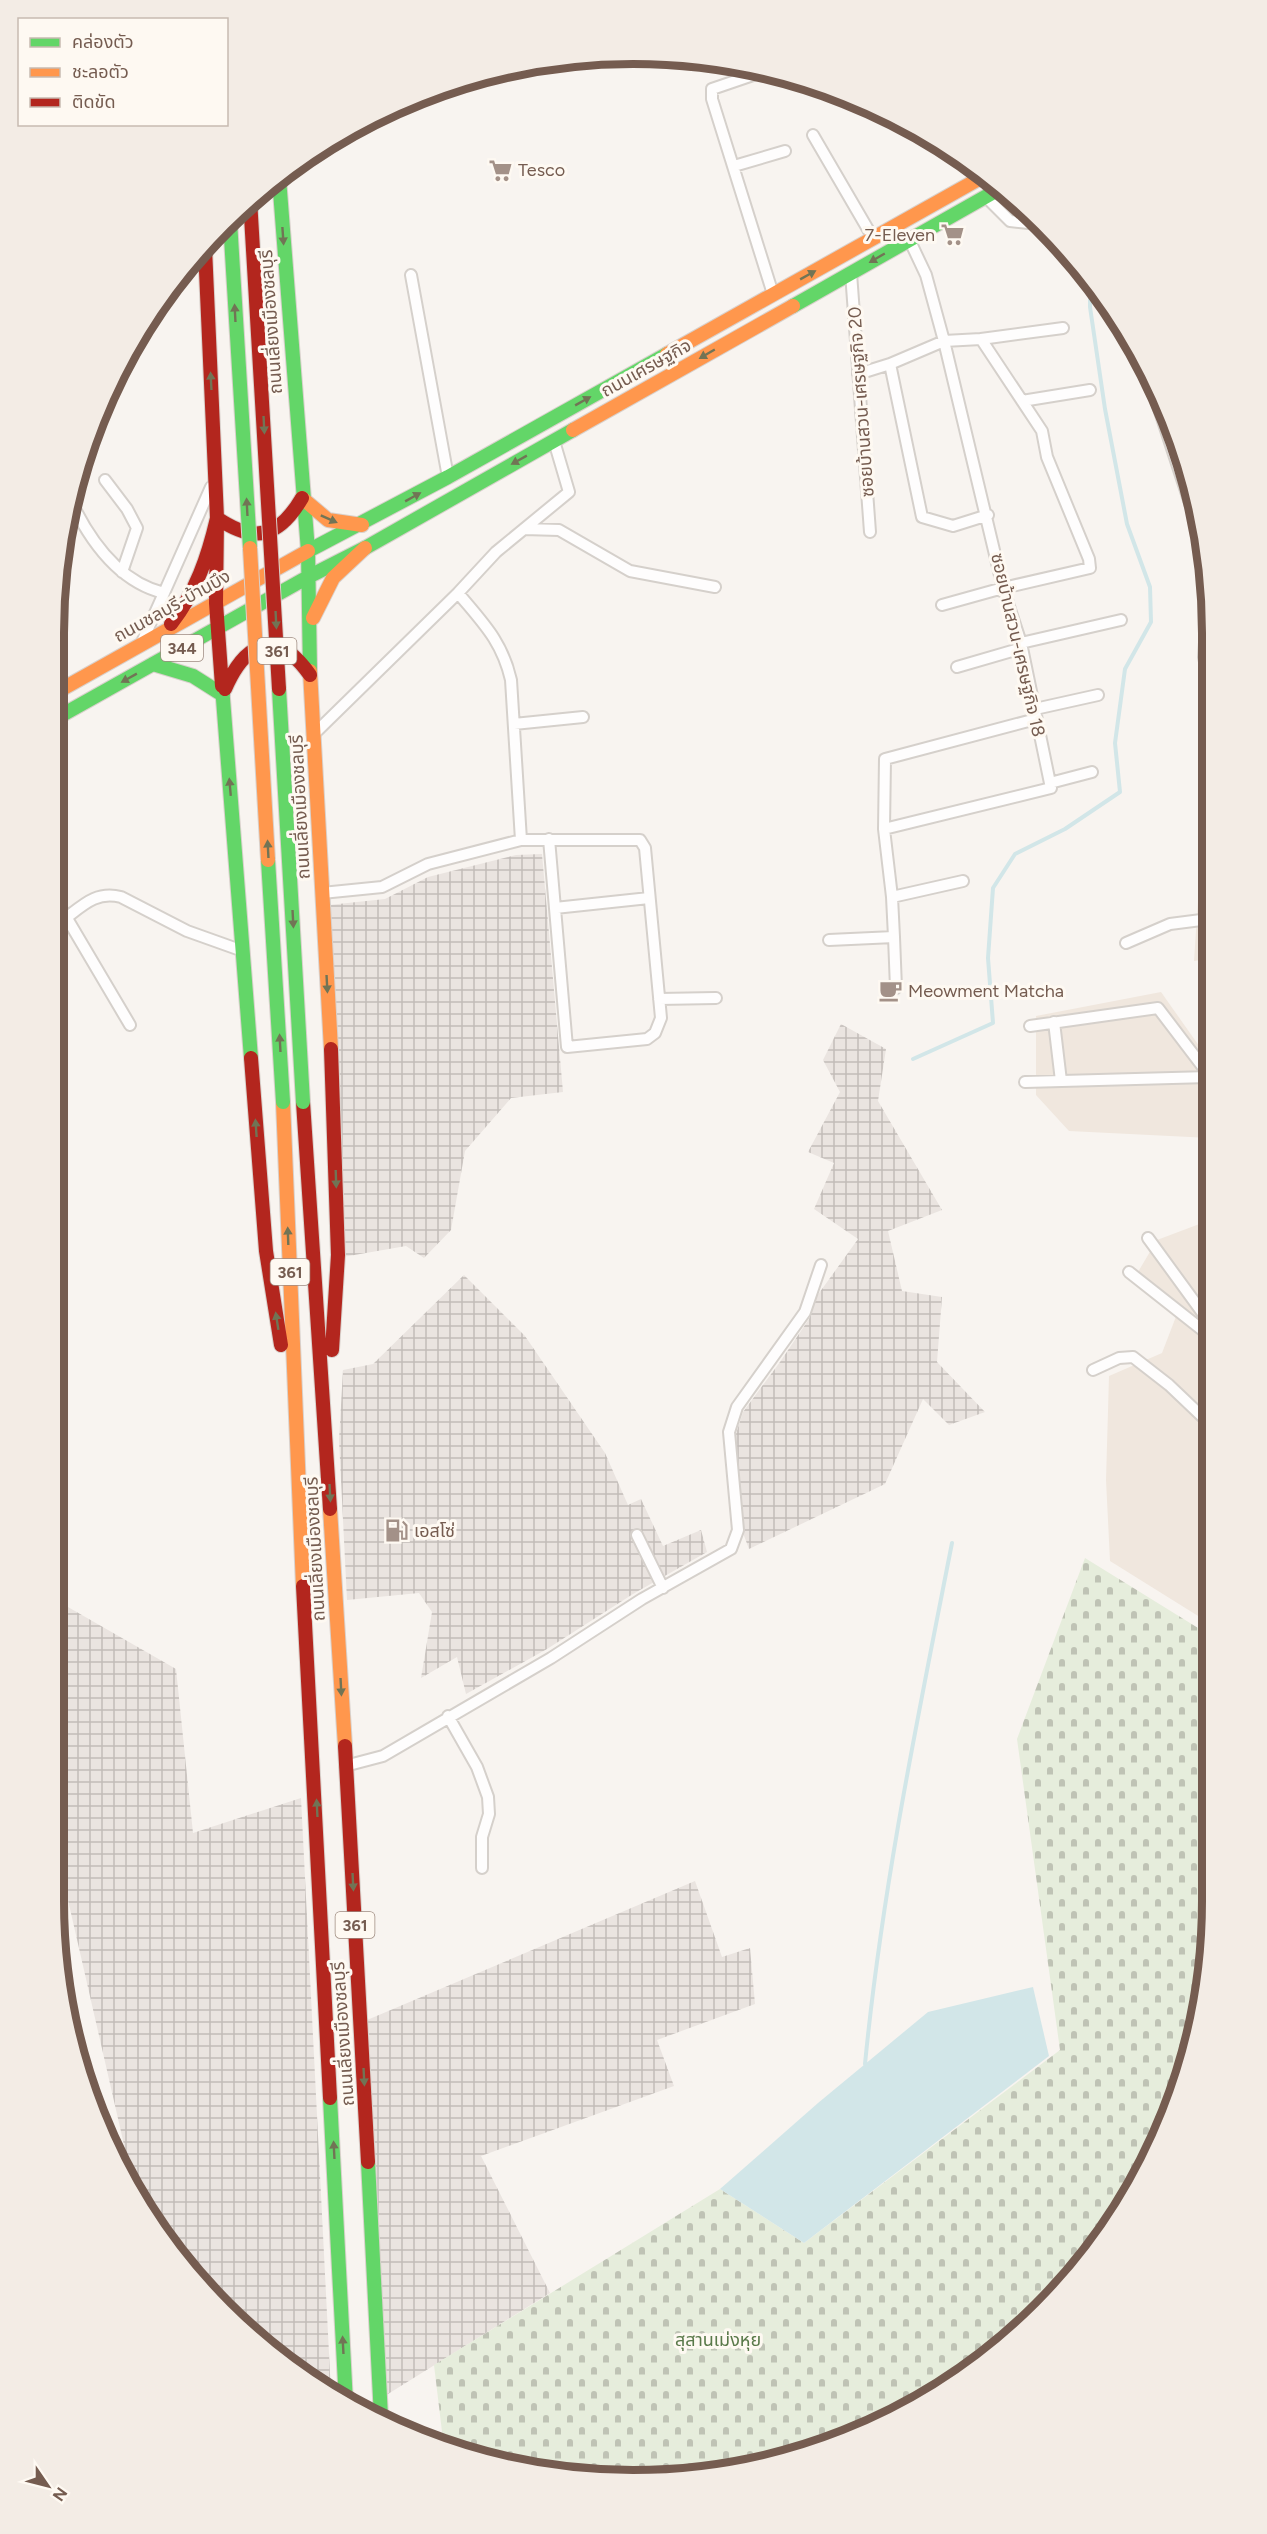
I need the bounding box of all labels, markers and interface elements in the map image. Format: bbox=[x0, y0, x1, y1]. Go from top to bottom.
legend bbox=[18, 18, 228, 126]
text: คล่องตัว bbox=[72, 31, 134, 53]
text: ชะลอตัว bbox=[72, 61, 129, 83]
text: ติดขัด bbox=[72, 91, 115, 113]
supermarket icon: Tesco bbox=[487, 157, 513, 183]
place label: Tesco bbox=[518, 159, 565, 181]
supermarket icon: 7-Eleven bbox=[940, 222, 966, 248]
place label: 7-Eleven bbox=[865, 224, 935, 246]
one-way arrow bbox=[278, 227, 288, 246]
street label: ถนนเลี่ยงเมืองชลบุรี bbox=[253, 249, 287, 395]
one-way arrow bbox=[869, 252, 885, 263]
one-way arrow bbox=[800, 270, 817, 280]
one-way arrow bbox=[231, 303, 240, 322]
street label: ซอยบ้านสวน-เศรษฐกิจ 20 bbox=[843, 306, 879, 498]
street label: ถนนเศรษฐกิจ bbox=[597, 334, 695, 402]
one-way arrow bbox=[698, 349, 715, 359]
one-way arrow bbox=[206, 372, 215, 391]
one-way arrow bbox=[575, 396, 591, 407]
one-way arrow bbox=[259, 416, 269, 435]
one-way arrow bbox=[511, 455, 527, 466]
one-way arrow bbox=[405, 492, 422, 502]
one-way arrow bbox=[242, 498, 252, 517]
one-way arrow bbox=[320, 514, 337, 523]
street label: ซอยบ้านสวน-เศรษฐกิจ 18 bbox=[986, 551, 1050, 739]
street label: ถนนชลบุรี-บ้านบึง bbox=[110, 565, 234, 647]
one-way arrow bbox=[271, 610, 280, 629]
road number: 344 bbox=[161, 635, 203, 661]
road number: 361 bbox=[258, 638, 296, 664]
one-way arrow bbox=[121, 672, 137, 683]
street label: ถนนเลี่ยงเมืองชลบุรี bbox=[283, 734, 315, 880]
one-way arrow bbox=[225, 777, 235, 796]
one-way arrow bbox=[263, 839, 272, 858]
one-way arrow bbox=[288, 910, 297, 929]
one-way arrow bbox=[323, 975, 332, 994]
cafe icon: Meowment Matcha bbox=[877, 978, 903, 1004]
place label: Meowment Matcha bbox=[908, 980, 1064, 1002]
one-way arrow bbox=[275, 1034, 284, 1053]
one-way arrow bbox=[252, 1118, 261, 1137]
one-way arrow bbox=[331, 1170, 340, 1189]
one-way arrow bbox=[284, 1227, 293, 1246]
road number: 361 bbox=[270, 1259, 310, 1285]
one-way arrow bbox=[273, 1312, 282, 1331]
street label: ถนนเลี่ยงเมืองชลบุรี bbox=[298, 1476, 330, 1622]
one-way arrow bbox=[325, 1483, 335, 1502]
fuel station icon: เอสโซ่ bbox=[383, 1518, 409, 1544]
place label: เอสโซ่ bbox=[414, 1520, 455, 1542]
one-way arrow bbox=[336, 1678, 345, 1697]
one-way arrow bbox=[312, 1799, 321, 1818]
one-way arrow bbox=[348, 1873, 357, 1892]
road number: 361 bbox=[336, 1912, 374, 1938]
street label: ถนนเลี่ยงเมืองชลบุรี bbox=[325, 1961, 359, 2107]
one-way arrow bbox=[360, 2067, 369, 2086]
one-way arrow bbox=[329, 2140, 338, 2159]
park label: สุสานเม่งหุย bbox=[675, 2329, 761, 2351]
one-way arrow bbox=[339, 2335, 348, 2354]
north arrow bbox=[18, 2456, 78, 2516]
text: N bbox=[49, 2484, 71, 2505]

